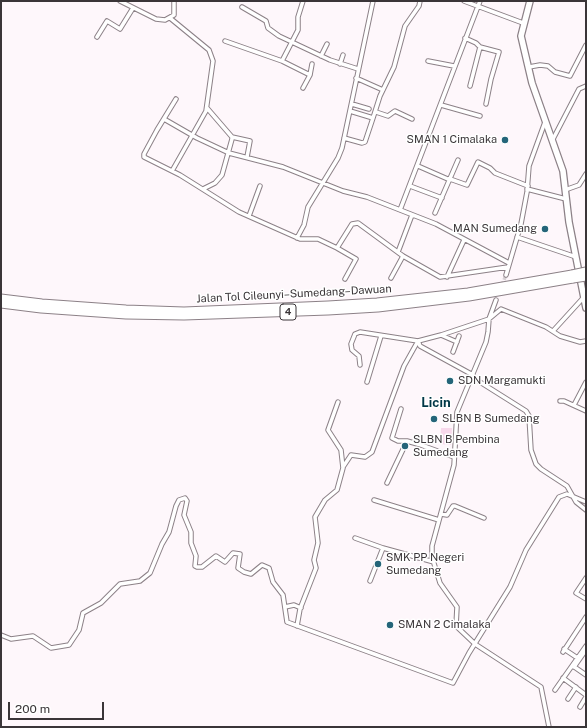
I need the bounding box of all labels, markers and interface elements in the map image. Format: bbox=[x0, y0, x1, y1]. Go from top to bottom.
place label: SMAN 1 Cimalaka bbox=[407, 133, 497, 147]
marker: SMAN 1 Cimalaka bbox=[500, 135, 510, 145]
place label: MAN Sumedang bbox=[453, 222, 537, 236]
marker: MAN Sumedang bbox=[540, 224, 550, 234]
street label: Jalan Tol Cileunyi–Sumedang–Dawuan bbox=[196, 282, 392, 306]
road number: 4 bbox=[280, 304, 296, 320]
place label: SDN Margamukti bbox=[458, 374, 546, 388]
marker: SDN Margamukti bbox=[445, 376, 455, 386]
district label: Licin bbox=[421, 395, 451, 411]
place label: SLBN B Sumedang bbox=[442, 412, 540, 426]
marker: SLBN B Sumedang bbox=[429, 414, 439, 424]
place label: SLBN B Pembina Sumedang bbox=[413, 433, 500, 459]
marker: SLBN B Pembina Sumedang bbox=[400, 441, 410, 451]
place label: SMK PP Negeri Sumedang bbox=[386, 551, 464, 577]
marker: SMK PP Negeri Sumedang bbox=[373, 559, 383, 569]
place label: SMAN 2 Cimalaka bbox=[398, 618, 491, 632]
marker: SMAN 2 Cimalaka bbox=[385, 620, 395, 630]
scale bar bbox=[10, 694, 106, 720]
text: 200 m bbox=[15, 702, 50, 716]

